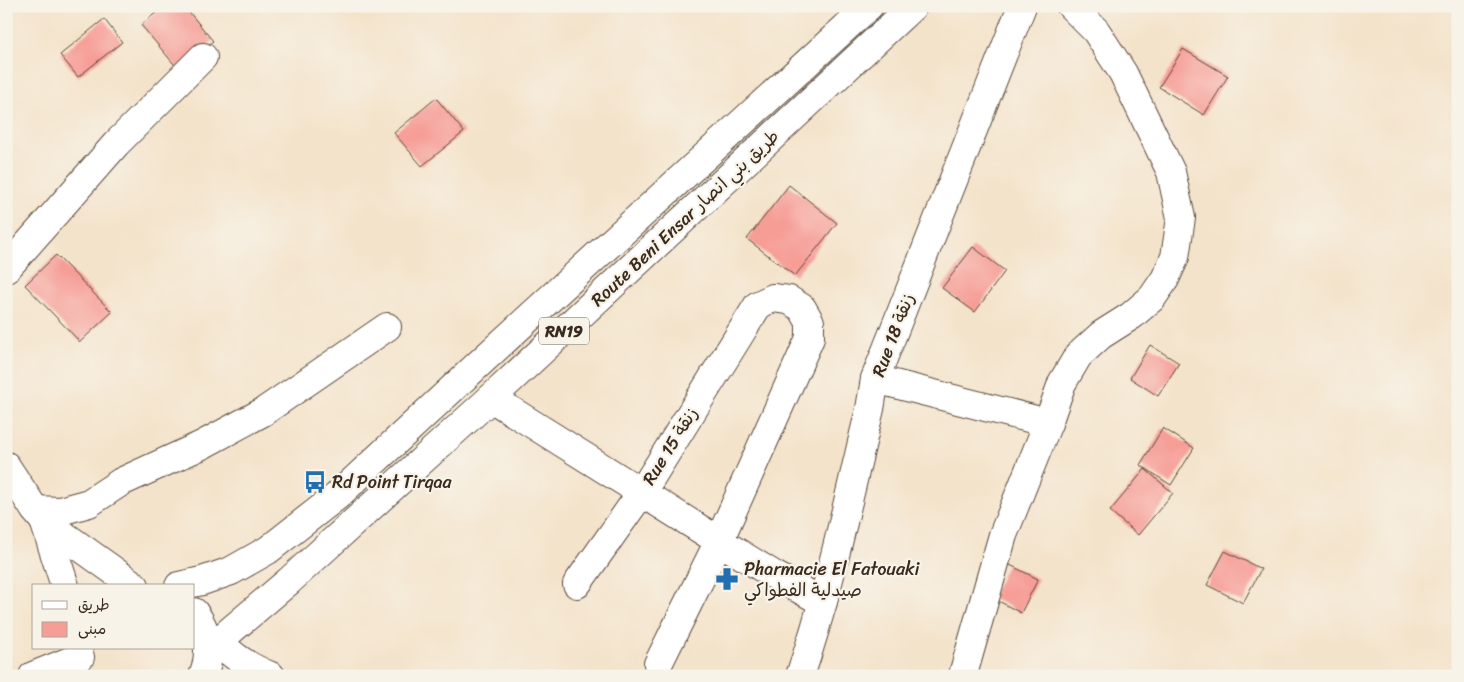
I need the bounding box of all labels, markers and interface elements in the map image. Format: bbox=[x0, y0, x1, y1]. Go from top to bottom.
street label: Route Beni Ensar طريق بني انصار bbox=[583, 121, 787, 315]
street label: Rue 18 زنقة bbox=[862, 289, 924, 381]
road number: RN19 bbox=[539, 318, 589, 344]
street label: Rue 15 زنقة bbox=[633, 400, 707, 492]
place label: Rd Point Tirqaa bbox=[332, 466, 452, 498]
bus stop icon: Rd Point Tirqaa bbox=[302, 469, 328, 495]
place label: Pharmacie El Fatouaki صيدلية الفطواكي bbox=[744, 553, 921, 606]
pharmacy icon: Pharmacie El Fatouaki صيدلية الفطواكي bbox=[714, 566, 740, 592]
legend bbox=[32, 584, 195, 650]
text: طريق bbox=[78, 592, 110, 618]
text: مبنى bbox=[78, 616, 106, 642]

